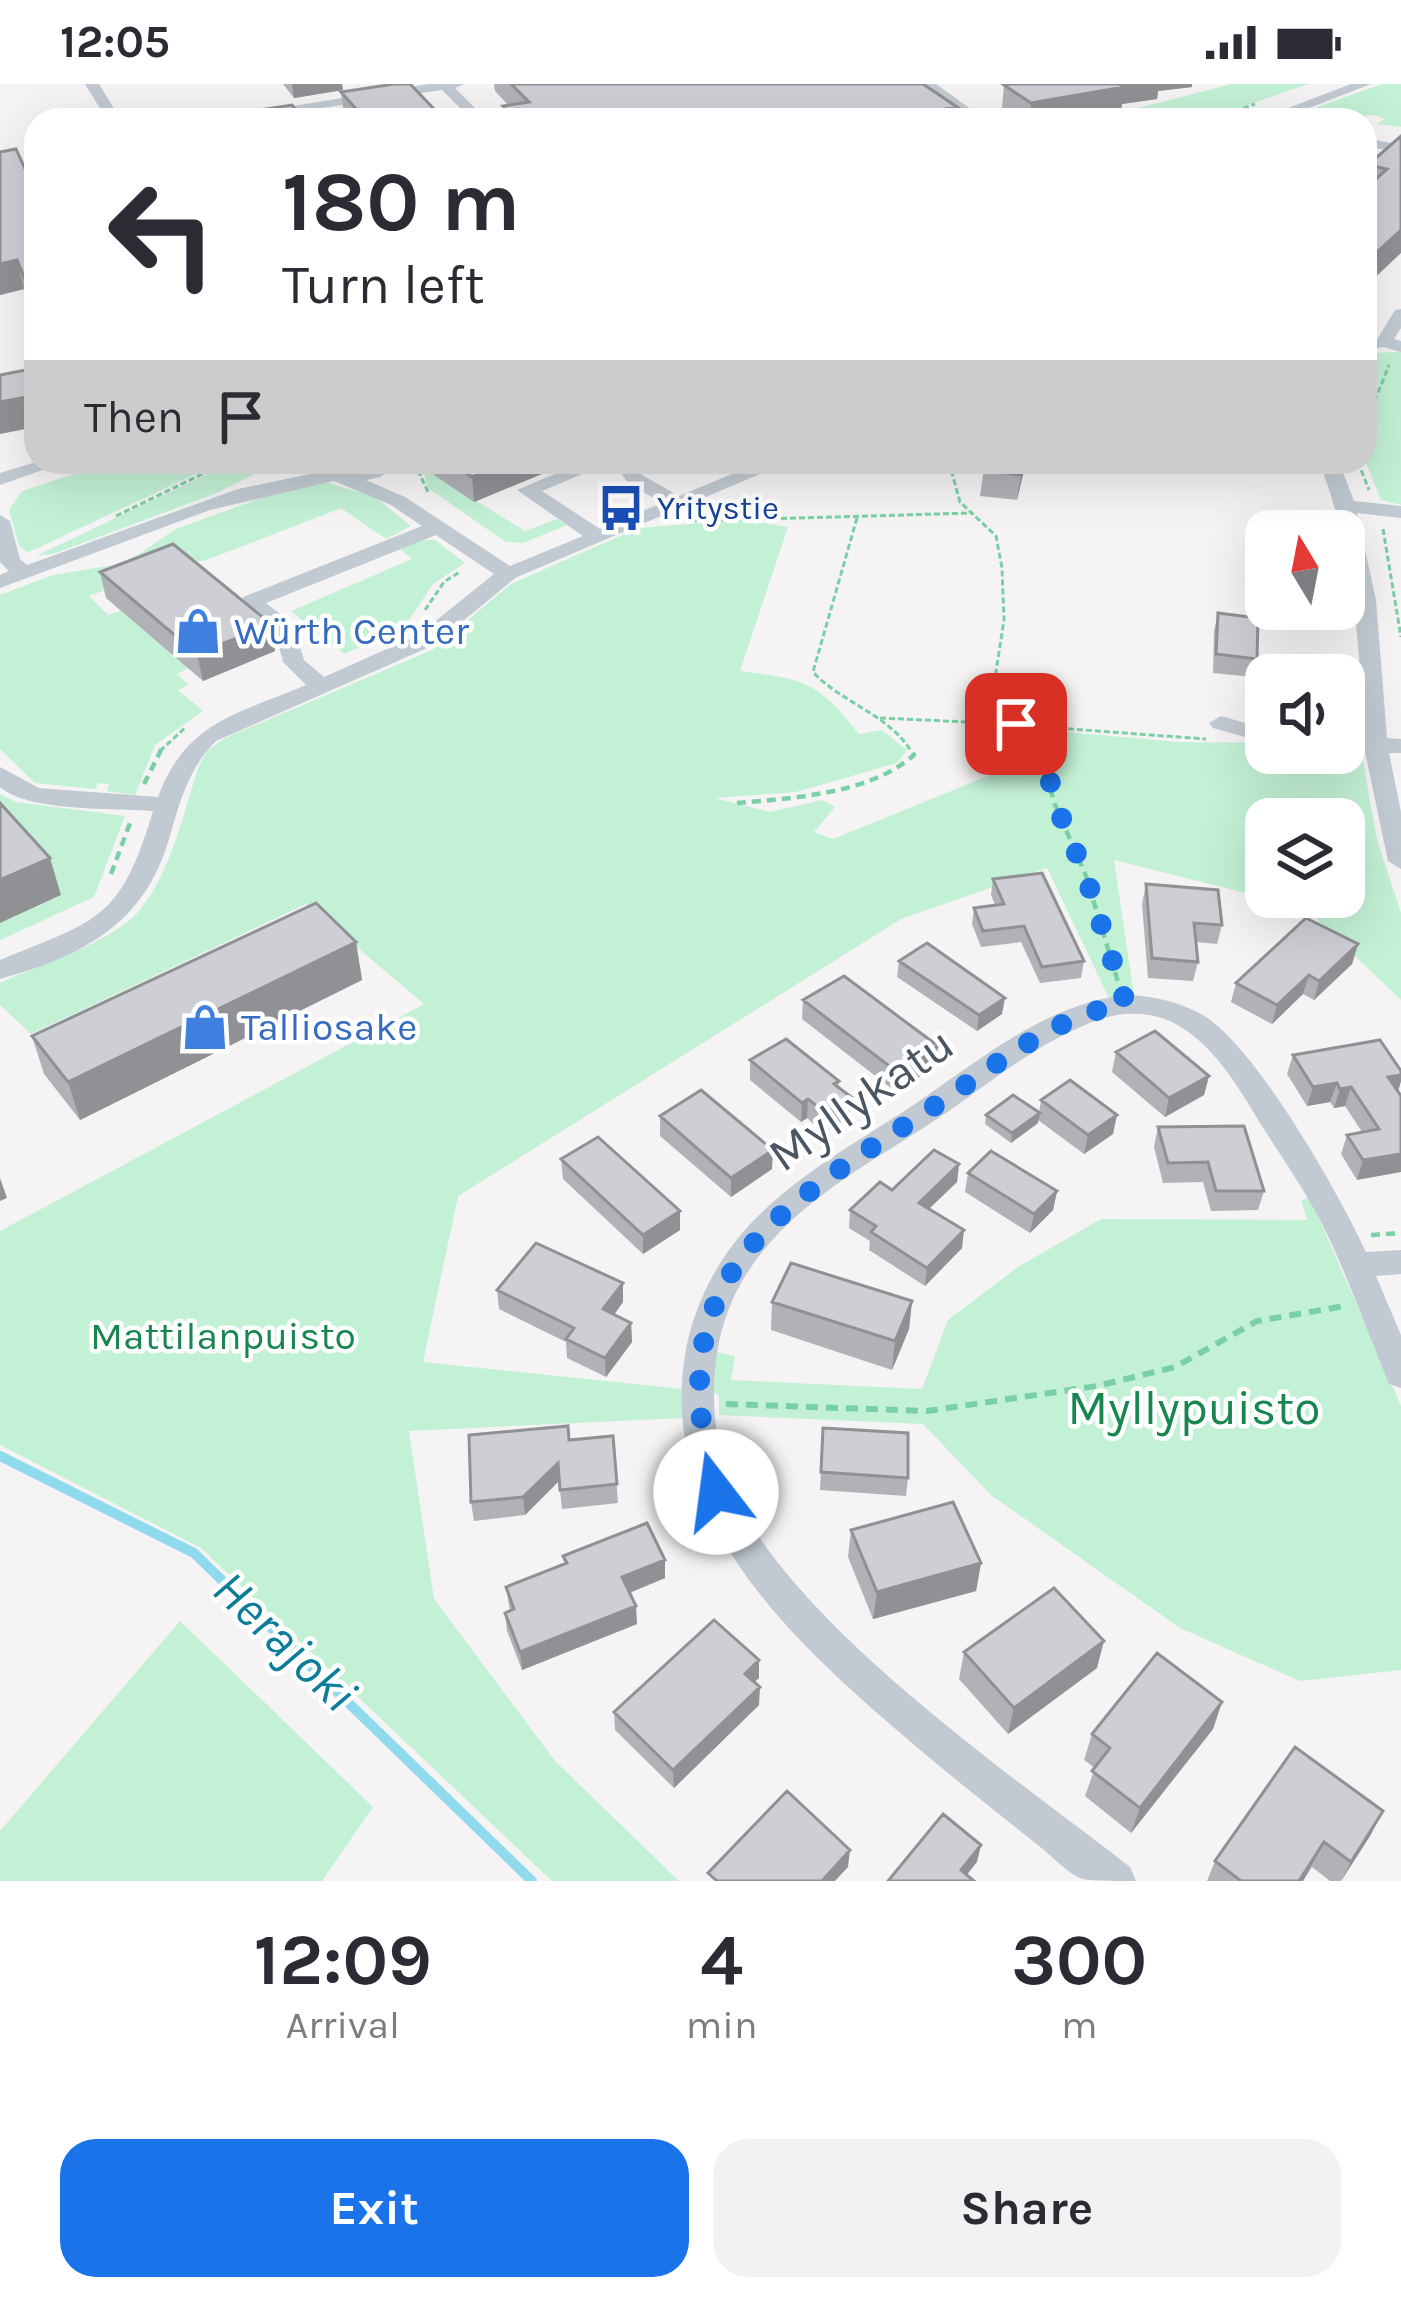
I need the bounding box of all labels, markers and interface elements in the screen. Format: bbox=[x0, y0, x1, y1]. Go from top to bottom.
text: 12:05 bbox=[60, 16, 170, 68]
text: 180 m bbox=[282, 153, 520, 251]
icon: left bbox=[84, 156, 240, 312]
text: Turn left bbox=[282, 253, 485, 317]
icon: arrive bbox=[208, 384, 274, 450]
text: Then bbox=[84, 391, 184, 443]
bus stop icon: Yritystie bbox=[596, 483, 646, 533]
place label: Yritystie bbox=[657, 489, 779, 527]
north arrow bbox=[1245, 510, 1365, 630]
map controls bbox=[1245, 510, 1365, 918]
shop icon: Würth Center bbox=[173, 606, 223, 656]
place label: Würth Center bbox=[234, 608, 470, 654]
button: sound bbox=[1245, 654, 1365, 774]
pin bbox=[965, 673, 1067, 775]
icon: arrive bbox=[983, 691, 1049, 757]
button: layers bbox=[1245, 798, 1365, 918]
shop icon: Talliosake bbox=[180, 1002, 230, 1052]
place label: Talliosake bbox=[241, 1004, 417, 1050]
street label: Myllykatu bbox=[758, 1015, 965, 1184]
park label: Mattilanpuisto bbox=[90, 1313, 356, 1359]
park label: Myllypuisto bbox=[1067, 1380, 1321, 1437]
position arrow bbox=[653, 1429, 779, 1555]
water label: Herajoki bbox=[201, 1558, 369, 1724]
text: 12:09 bbox=[254, 1918, 432, 2002]
text: 4 bbox=[700, 1918, 743, 2002]
text: 300 bbox=[1011, 1918, 1147, 2002]
text: Arrival bbox=[286, 2002, 400, 2048]
text: min bbox=[686, 2002, 757, 2048]
text: m bbox=[1061, 2002, 1097, 2048]
button: Exit bbox=[60, 2139, 689, 2277]
button: Share bbox=[713, 2139, 1341, 2277]

